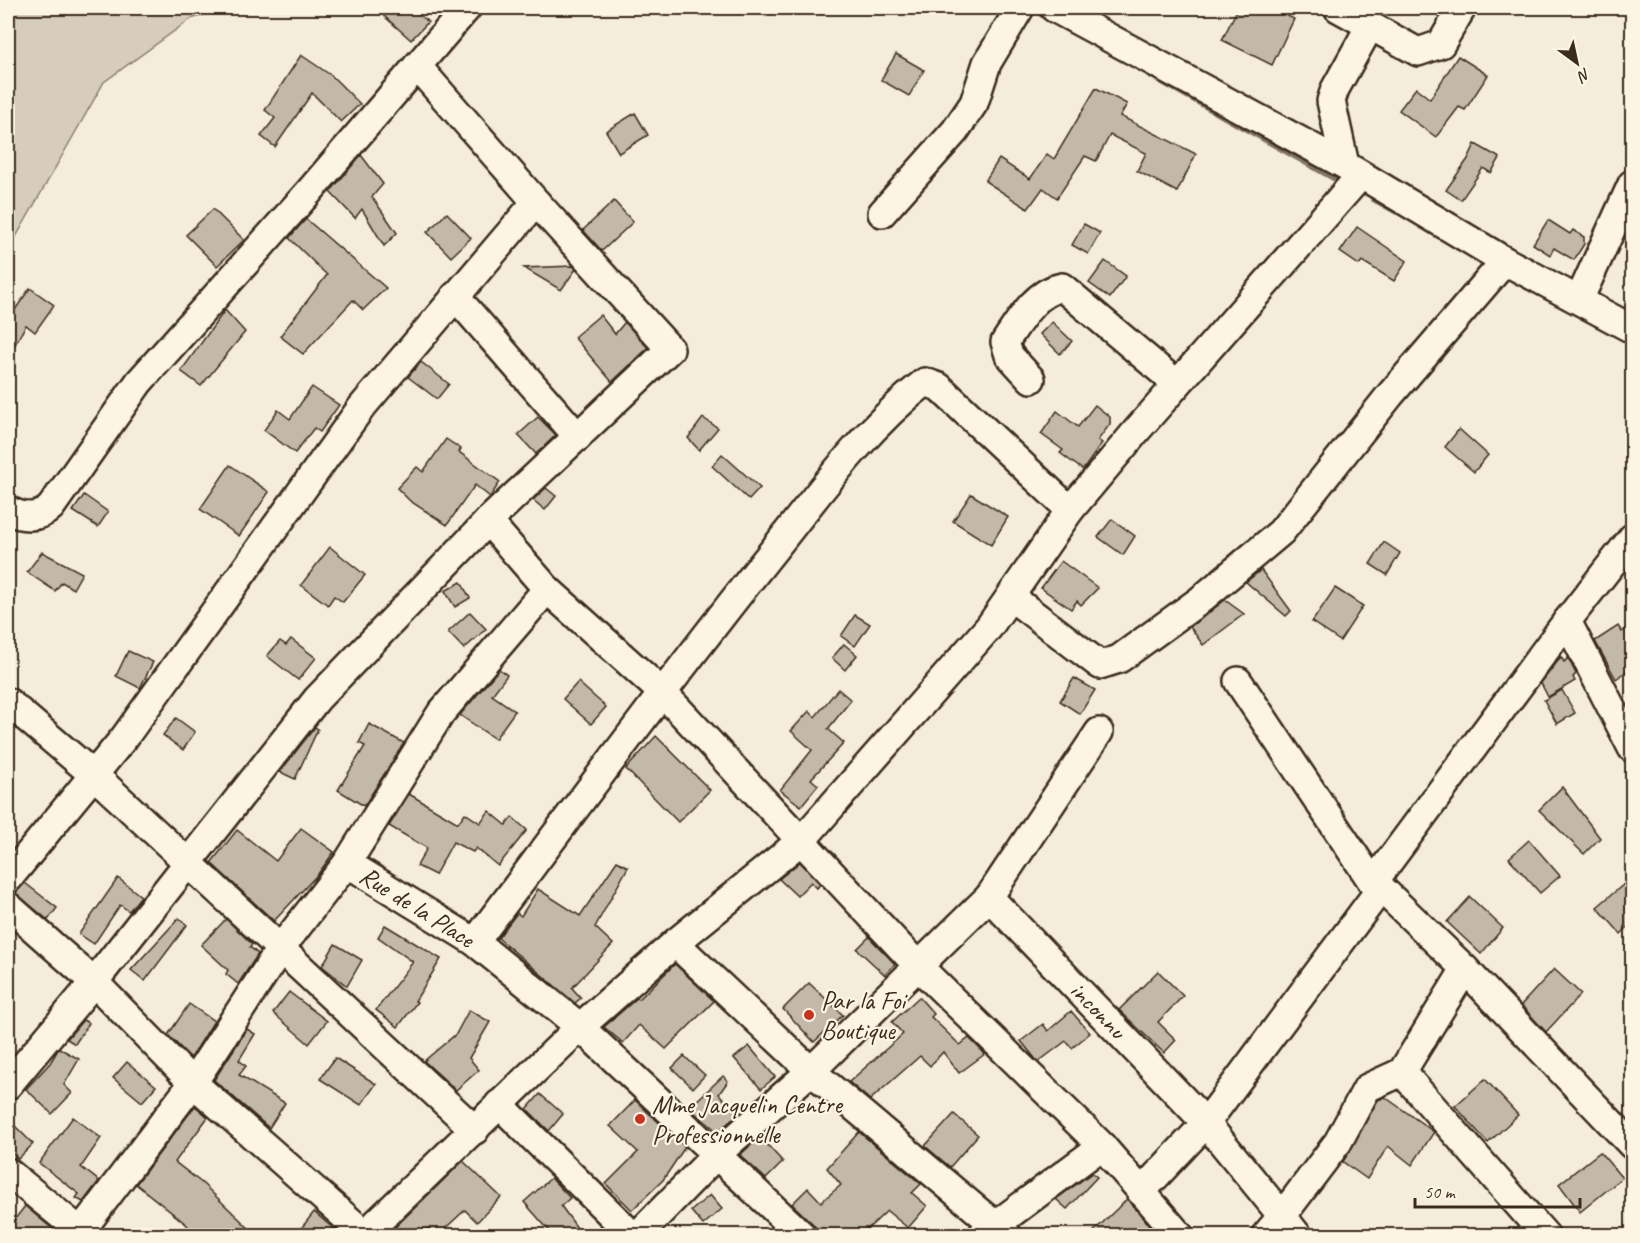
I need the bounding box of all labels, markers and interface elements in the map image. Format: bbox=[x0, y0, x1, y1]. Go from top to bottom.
north arrow bbox=[1547, 33, 1607, 93]
text: N bbox=[1572, 64, 1594, 88]
street label: Rue de la Place bbox=[354, 859, 482, 956]
street label: inconnu bbox=[1063, 974, 1134, 1047]
place label: Par la Foi Boutique bbox=[821, 984, 908, 1047]
marker: Par la Foi Boutique bbox=[802, 1008, 816, 1022]
place label: Mme Jacquelin Centre Professionnelle bbox=[652, 1088, 844, 1151]
marker: Mme Jacquelin Centre Professionnelle bbox=[633, 1112, 647, 1126]
scale bar bbox=[1415, 1171, 1580, 1209]
text: 50 m bbox=[1424, 1181, 1457, 1203]

